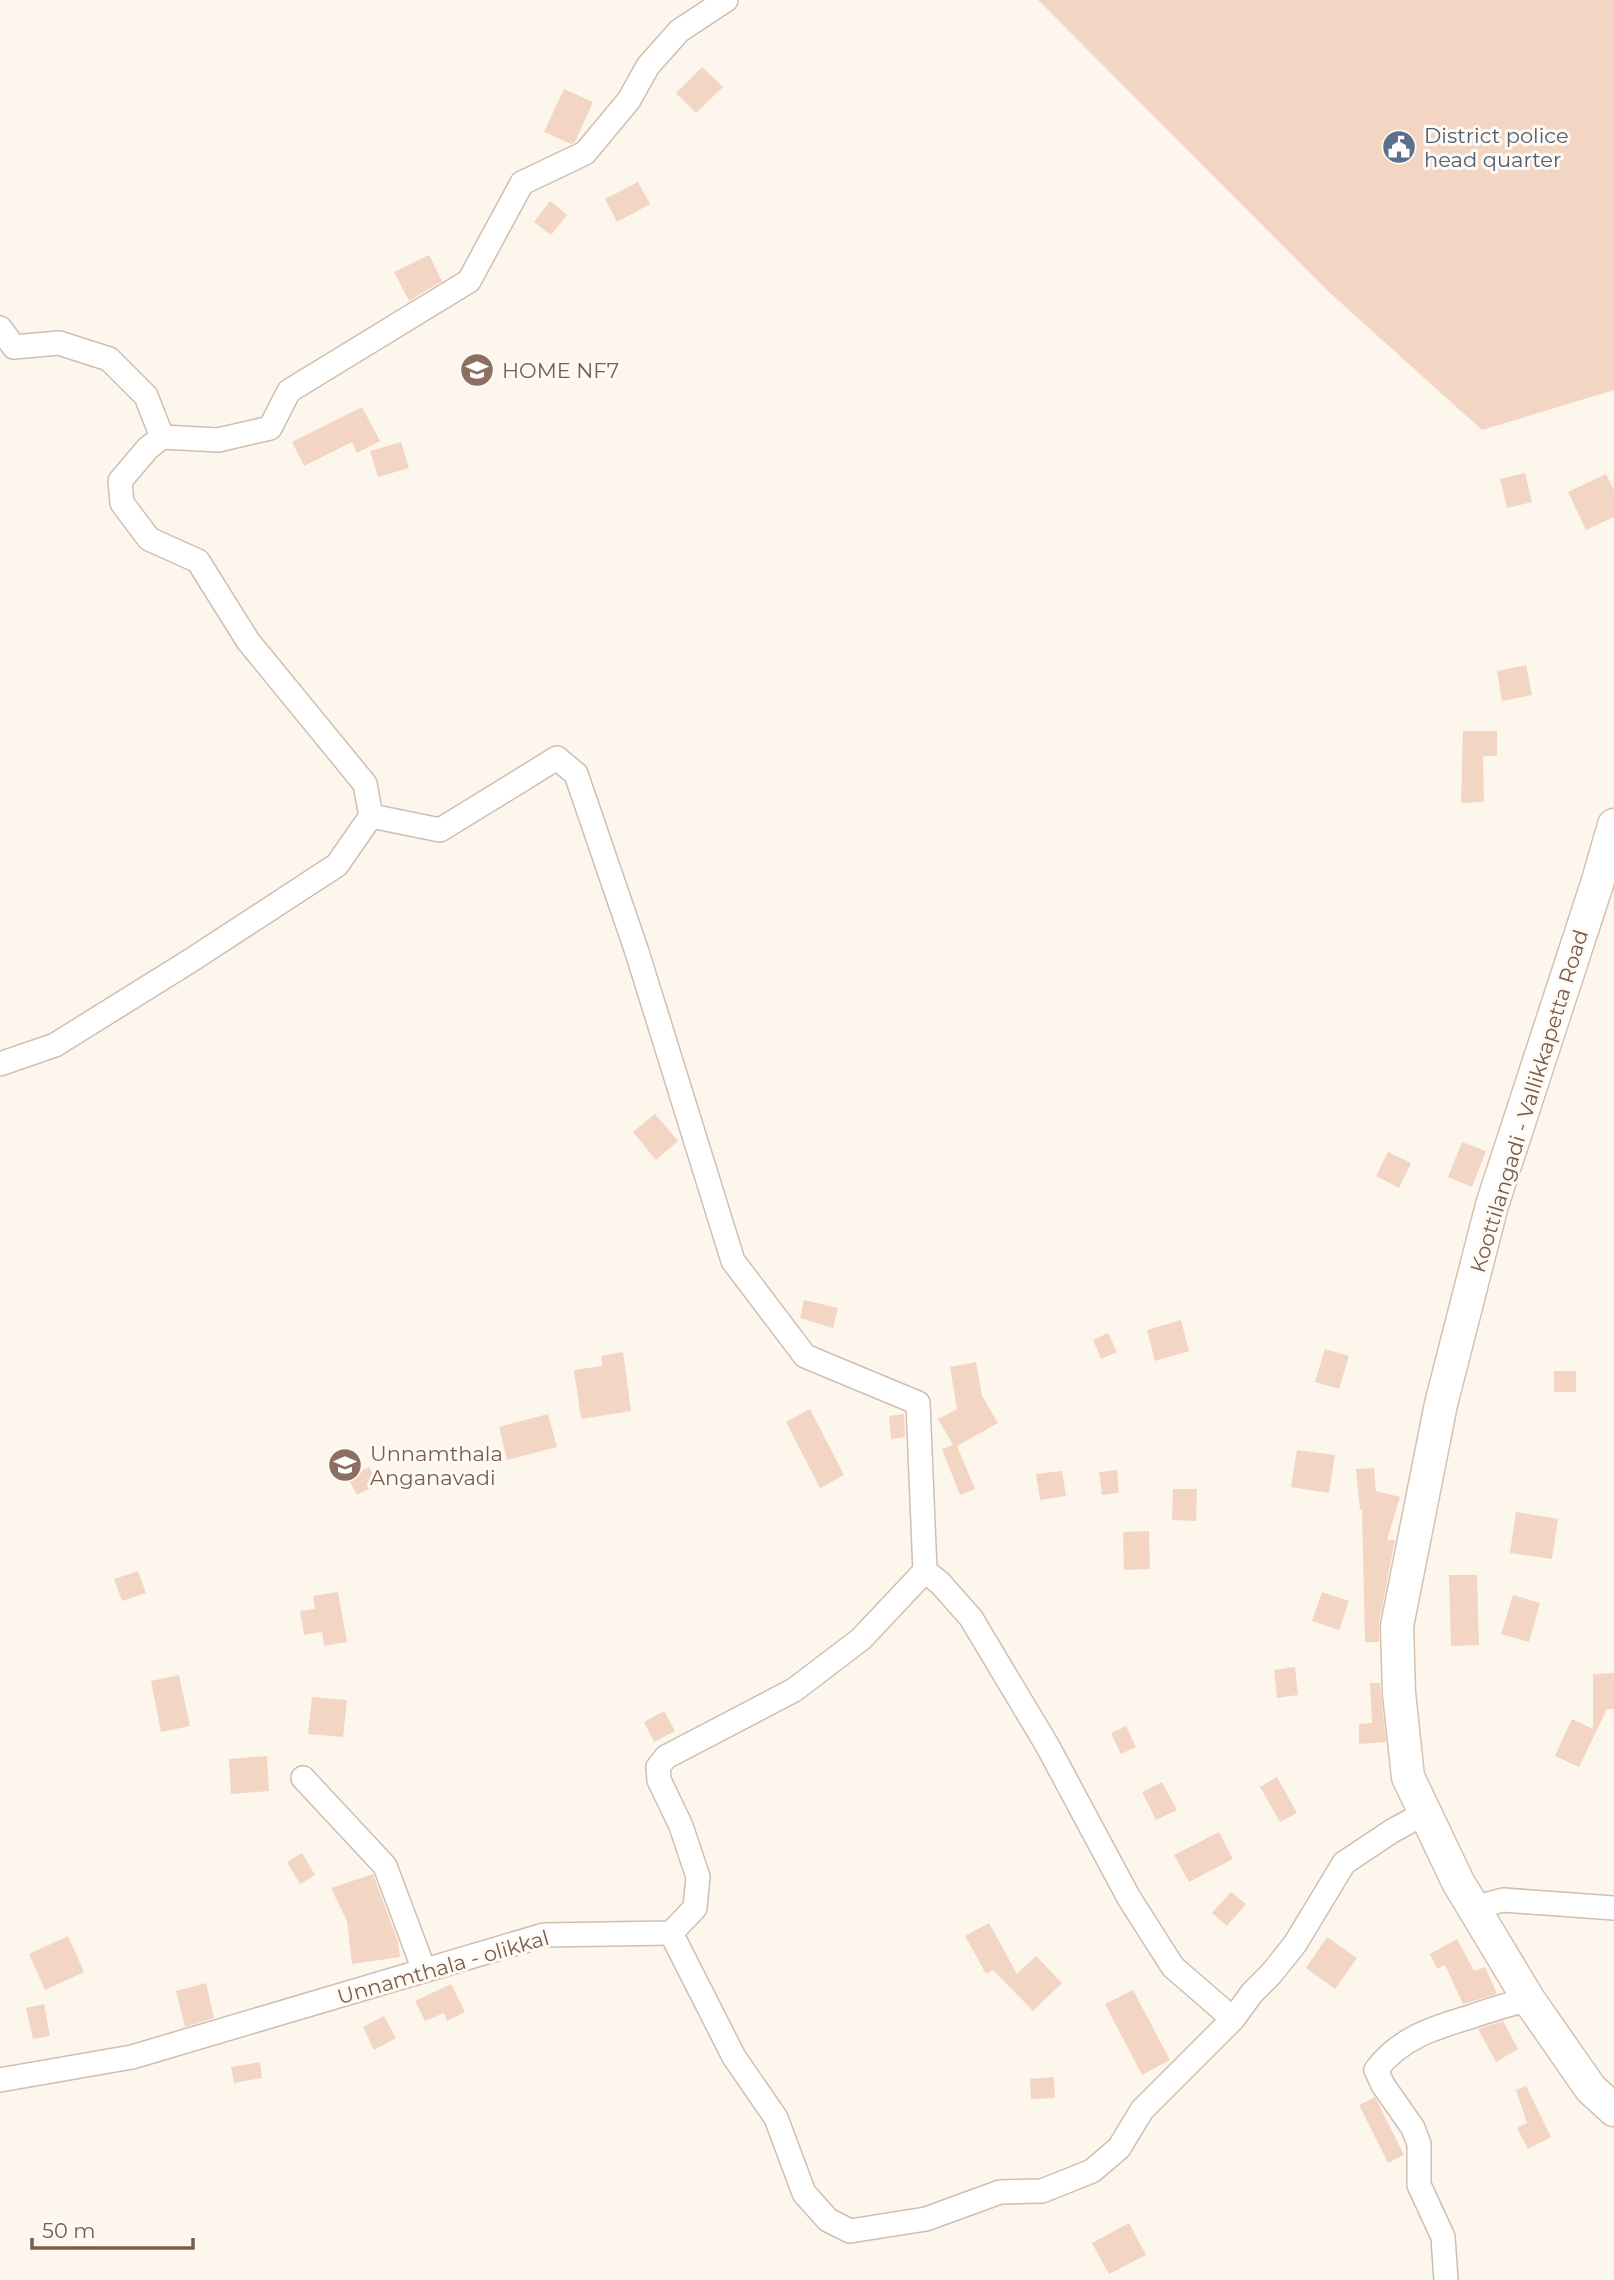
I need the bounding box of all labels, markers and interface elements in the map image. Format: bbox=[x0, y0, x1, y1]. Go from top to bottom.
place label: District police head quarter bbox=[1424, 123, 1569, 172]
public building icon: District police head quarter bbox=[1380, 128, 1418, 166]
school or university icon: HOME NF7 bbox=[458, 351, 496, 389]
place label: HOME NF7 bbox=[502, 358, 619, 383]
street label: Koottilangadi - Vallikkapetta Road bbox=[1465, 927, 1593, 1275]
place label: Unnamthala Anganavadi bbox=[370, 1441, 503, 1490]
school or university icon: Unnamthala Anganavadi bbox=[326, 1446, 364, 1484]
street label: Unnamthala - olikkal bbox=[334, 1925, 552, 2009]
scale bar bbox=[32, 2206, 192, 2250]
text: 50 m bbox=[42, 2218, 96, 2243]

